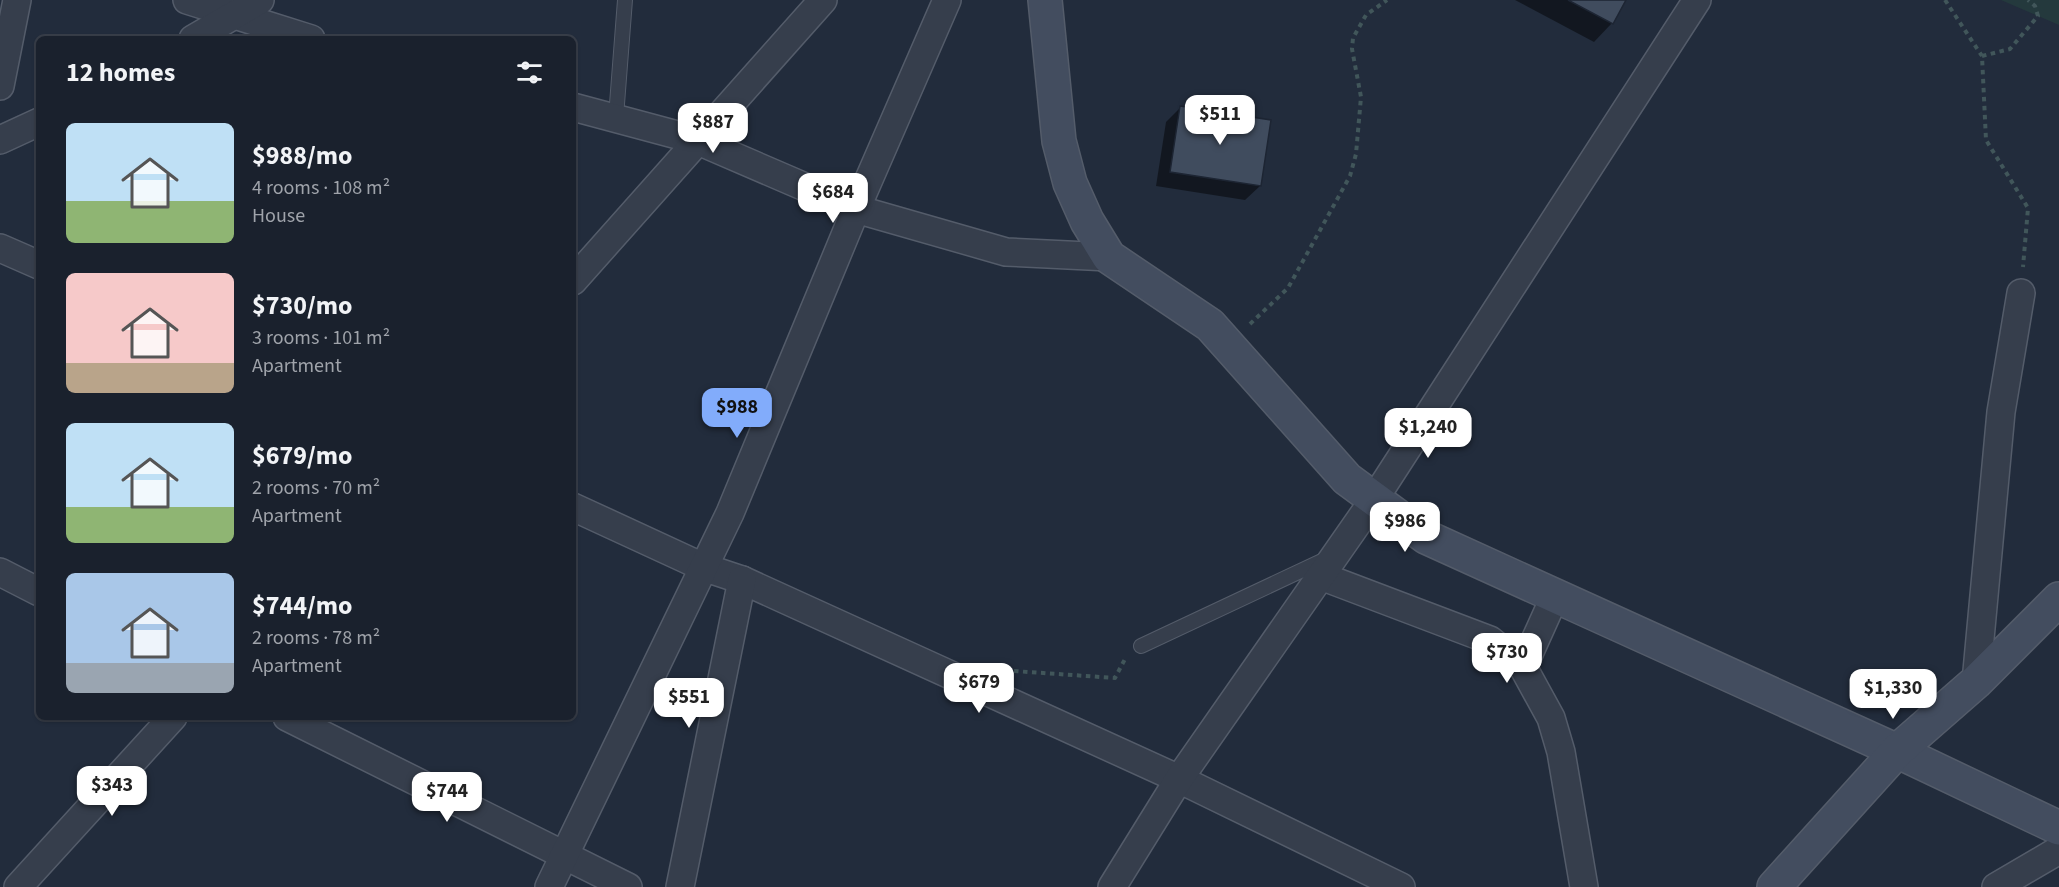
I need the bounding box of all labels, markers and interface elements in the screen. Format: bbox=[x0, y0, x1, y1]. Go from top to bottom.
text: 12 homes bbox=[66, 54, 175, 91]
icon: filters bbox=[513, 56, 546, 89]
pin: $511 bbox=[1184, 95, 1256, 146]
text: $511 bbox=[1199, 100, 1241, 128]
pin: $887 bbox=[677, 103, 749, 154]
text: $887 bbox=[692, 108, 734, 136]
text: $988/mo bbox=[252, 137, 352, 174]
icon: home bbox=[114, 147, 186, 219]
pin: $684 bbox=[797, 173, 869, 224]
text: 4 rooms · 108 m² bbox=[252, 174, 390, 202]
text: $684 bbox=[812, 178, 854, 206]
text: House bbox=[252, 202, 305, 230]
text: $730/mo bbox=[252, 287, 352, 324]
icon: home bbox=[114, 297, 186, 369]
text: 3 rooms · 101 m² bbox=[252, 324, 390, 352]
text: Apartment bbox=[252, 352, 342, 380]
pin: $988 bbox=[701, 388, 773, 439]
text: $988 bbox=[716, 393, 758, 421]
pin: $1,240 bbox=[1379, 408, 1477, 459]
text: $1,240 bbox=[1399, 413, 1457, 441]
text: $679/mo bbox=[252, 437, 352, 474]
icon: home bbox=[114, 447, 186, 519]
text: 2 rooms · 70 m² bbox=[252, 474, 380, 502]
text: Apartment bbox=[252, 502, 342, 530]
pin: $986 bbox=[1369, 502, 1441, 553]
text: $986 bbox=[1384, 507, 1426, 535]
text: $744/mo bbox=[252, 587, 352, 624]
icon: home bbox=[114, 597, 186, 669]
text: 2 rooms · 78 m² bbox=[252, 624, 380, 652]
pin: $730 bbox=[1471, 633, 1543, 684]
text: $730 bbox=[1486, 638, 1528, 666]
text: Apartment bbox=[252, 652, 342, 680]
pin: $679 bbox=[943, 663, 1015, 714]
text: $679 bbox=[958, 668, 1000, 696]
pin: $1,330 bbox=[1844, 669, 1942, 720]
text: $1,330 bbox=[1864, 674, 1922, 702]
pin: $551 bbox=[653, 678, 725, 729]
text: $551 bbox=[668, 683, 710, 711]
pin: $343 bbox=[76, 766, 148, 817]
text: $343 bbox=[91, 771, 133, 799]
pin: $744 bbox=[411, 772, 483, 823]
text: $744 bbox=[426, 777, 468, 805]

